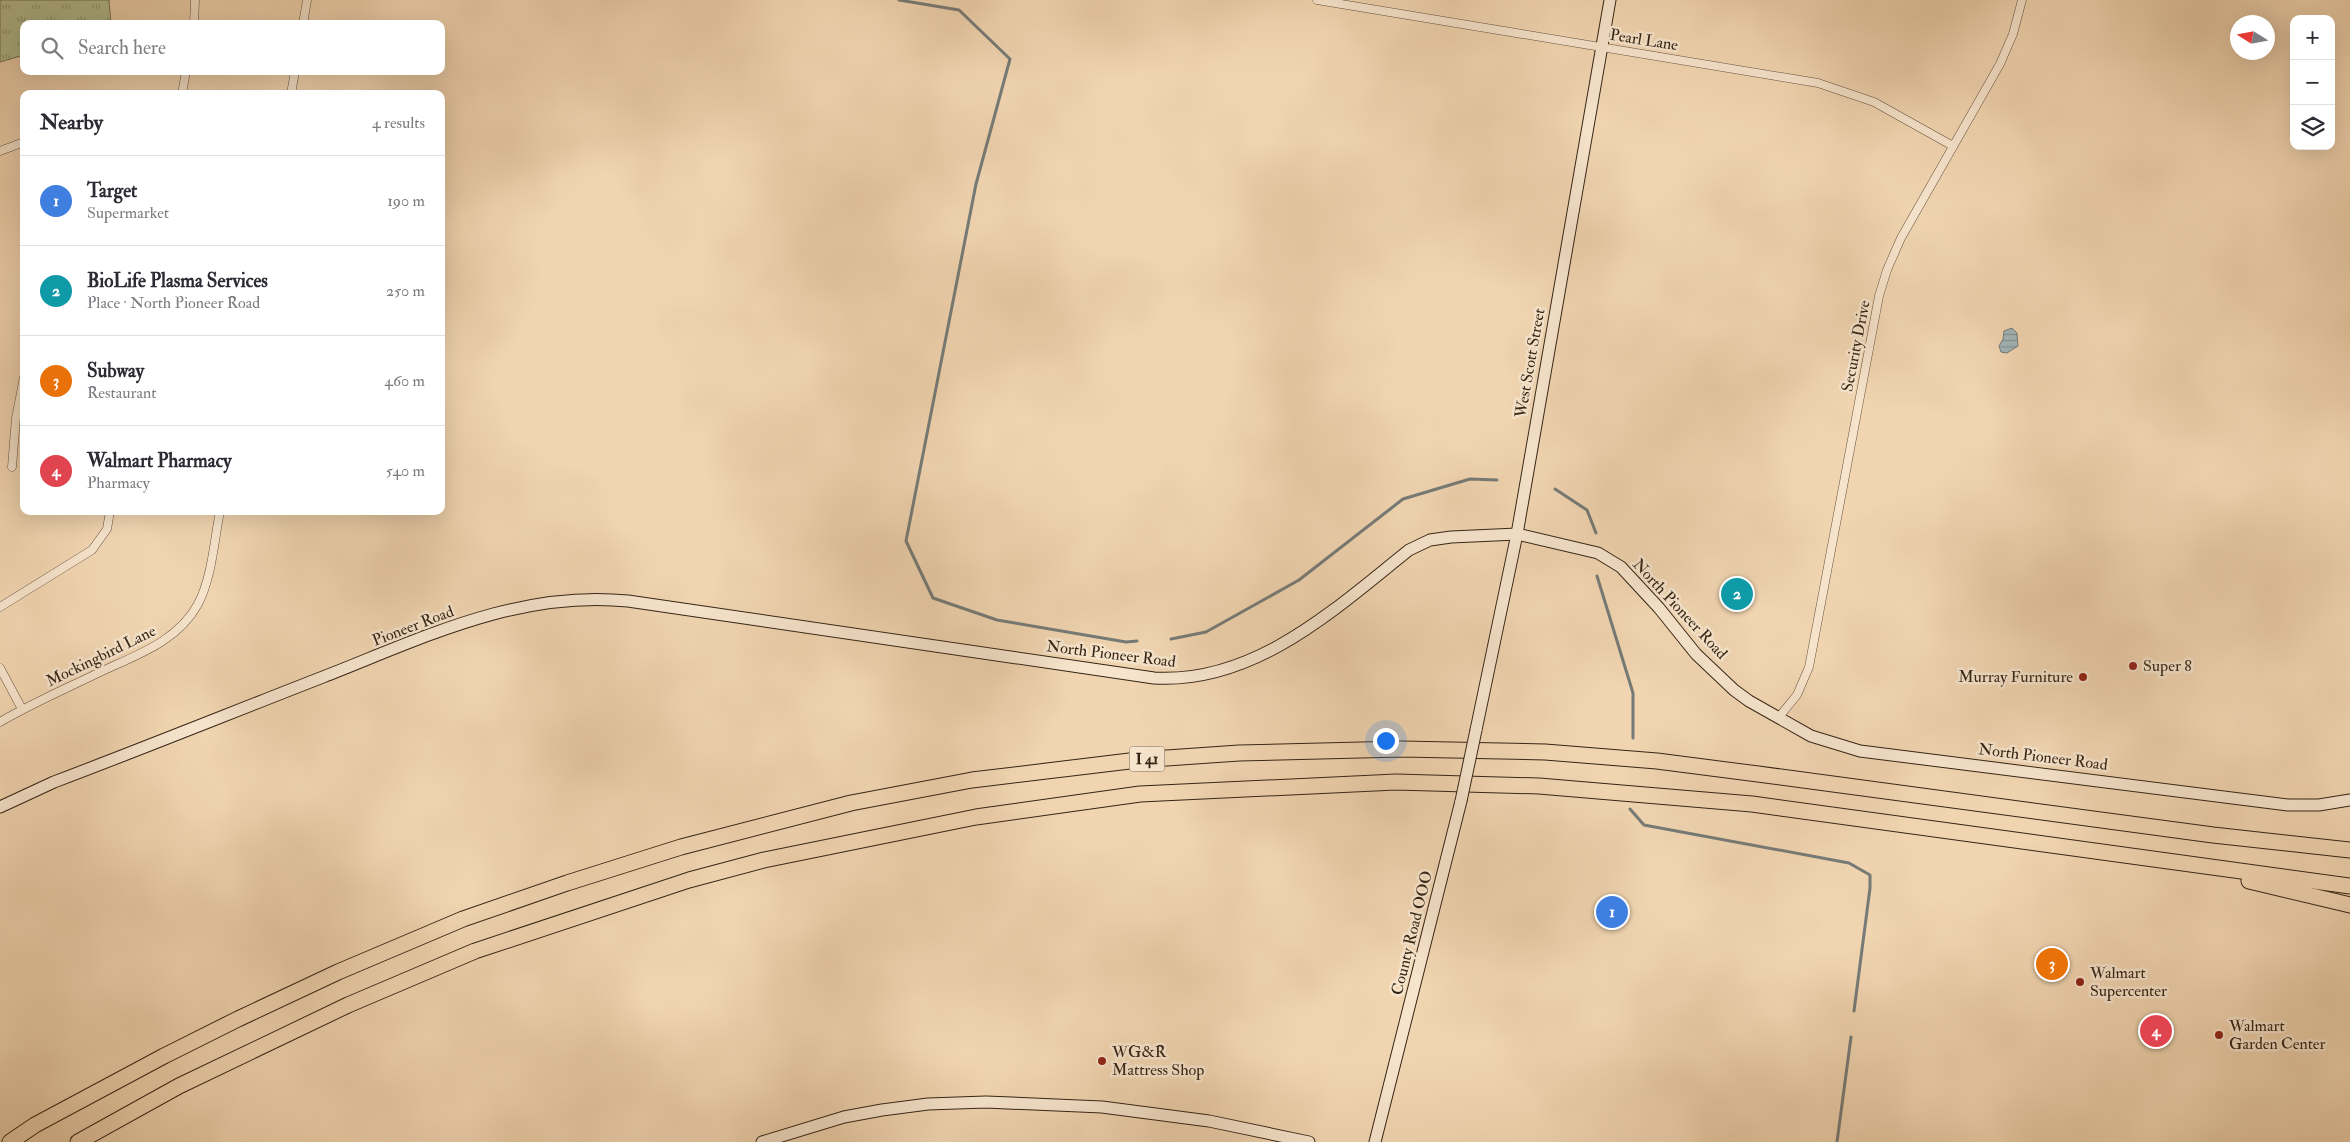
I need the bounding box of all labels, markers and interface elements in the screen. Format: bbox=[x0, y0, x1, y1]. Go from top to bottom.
north arrow bbox=[2230, 15, 2275, 60]
map controls bbox=[2290, 15, 2335, 150]
button: + bbox=[2290, 15, 2335, 60]
search box bbox=[20, 20, 445, 75]
street label: Pearl Lane bbox=[1609, 25, 1680, 55]
icon: search bbox=[38, 34, 66, 62]
text: Search here bbox=[78, 36, 166, 60]
button: − bbox=[2290, 60, 2335, 105]
button: layers bbox=[2290, 105, 2335, 150]
text: Nearby bbox=[40, 109, 103, 136]
text: 4 results bbox=[372, 113, 425, 133]
text: Target bbox=[87, 179, 137, 203]
text: 1 bbox=[53, 191, 59, 211]
text: 190 m bbox=[387, 191, 425, 211]
text: Supermarket bbox=[87, 203, 169, 223]
text: BioLife Plasma Services bbox=[87, 269, 268, 293]
text: 2 bbox=[52, 281, 60, 301]
text: 250 m bbox=[386, 281, 425, 301]
text: Place · North Pioneer Road bbox=[87, 293, 260, 313]
street label: Security Drive bbox=[1837, 298, 1875, 393]
street label: West Scott Street bbox=[1510, 307, 1549, 420]
text: Subway bbox=[87, 359, 144, 383]
text: 3 bbox=[53, 371, 59, 391]
text: 460 m bbox=[384, 371, 425, 391]
text: Restaurant bbox=[87, 383, 156, 403]
text: Walmart Pharmacy bbox=[87, 449, 232, 473]
text: 4 bbox=[52, 461, 60, 481]
text: 540 m bbox=[386, 461, 425, 481]
text: Pharmacy bbox=[87, 473, 150, 493]
street label: North Pioneer Road bbox=[1628, 555, 1732, 663]
pin: 2 bbox=[1721, 575, 1753, 613]
street label: Pioneer Road bbox=[369, 601, 457, 651]
street label: Mockingbird Lane bbox=[43, 621, 159, 691]
street label: North Pioneer Road bbox=[1045, 636, 1177, 672]
place label: Super 8 bbox=[2143, 656, 2192, 677]
marker: Super 8 bbox=[2127, 660, 2139, 672]
place label: Murray Furniture bbox=[1958, 667, 2073, 687]
marker: Murray Furniture bbox=[2077, 671, 2089, 683]
your location bbox=[1373, 728, 1399, 754]
street label: North Pioneer Road bbox=[1977, 739, 2109, 775]
road number: I 41 bbox=[1130, 746, 1164, 772]
street label: County Road OOO bbox=[1387, 869, 1437, 997]
pin: 1 bbox=[1596, 893, 1628, 931]
pin: 3 bbox=[2036, 945, 2068, 983]
place label: Walmart Supercenter bbox=[2089, 963, 2167, 1002]
marker: Walmart Supercenter bbox=[2074, 976, 2086, 988]
pin: 4 bbox=[2140, 1012, 2172, 1050]
place label: Walmart Garden Center bbox=[2228, 1016, 2326, 1054]
marker: Walmart Garden Center bbox=[2213, 1029, 2225, 1041]
place label: WG&R Mattress Shop bbox=[1111, 1042, 1204, 1081]
marker: WG&R Mattress Shop bbox=[1096, 1055, 1108, 1067]

